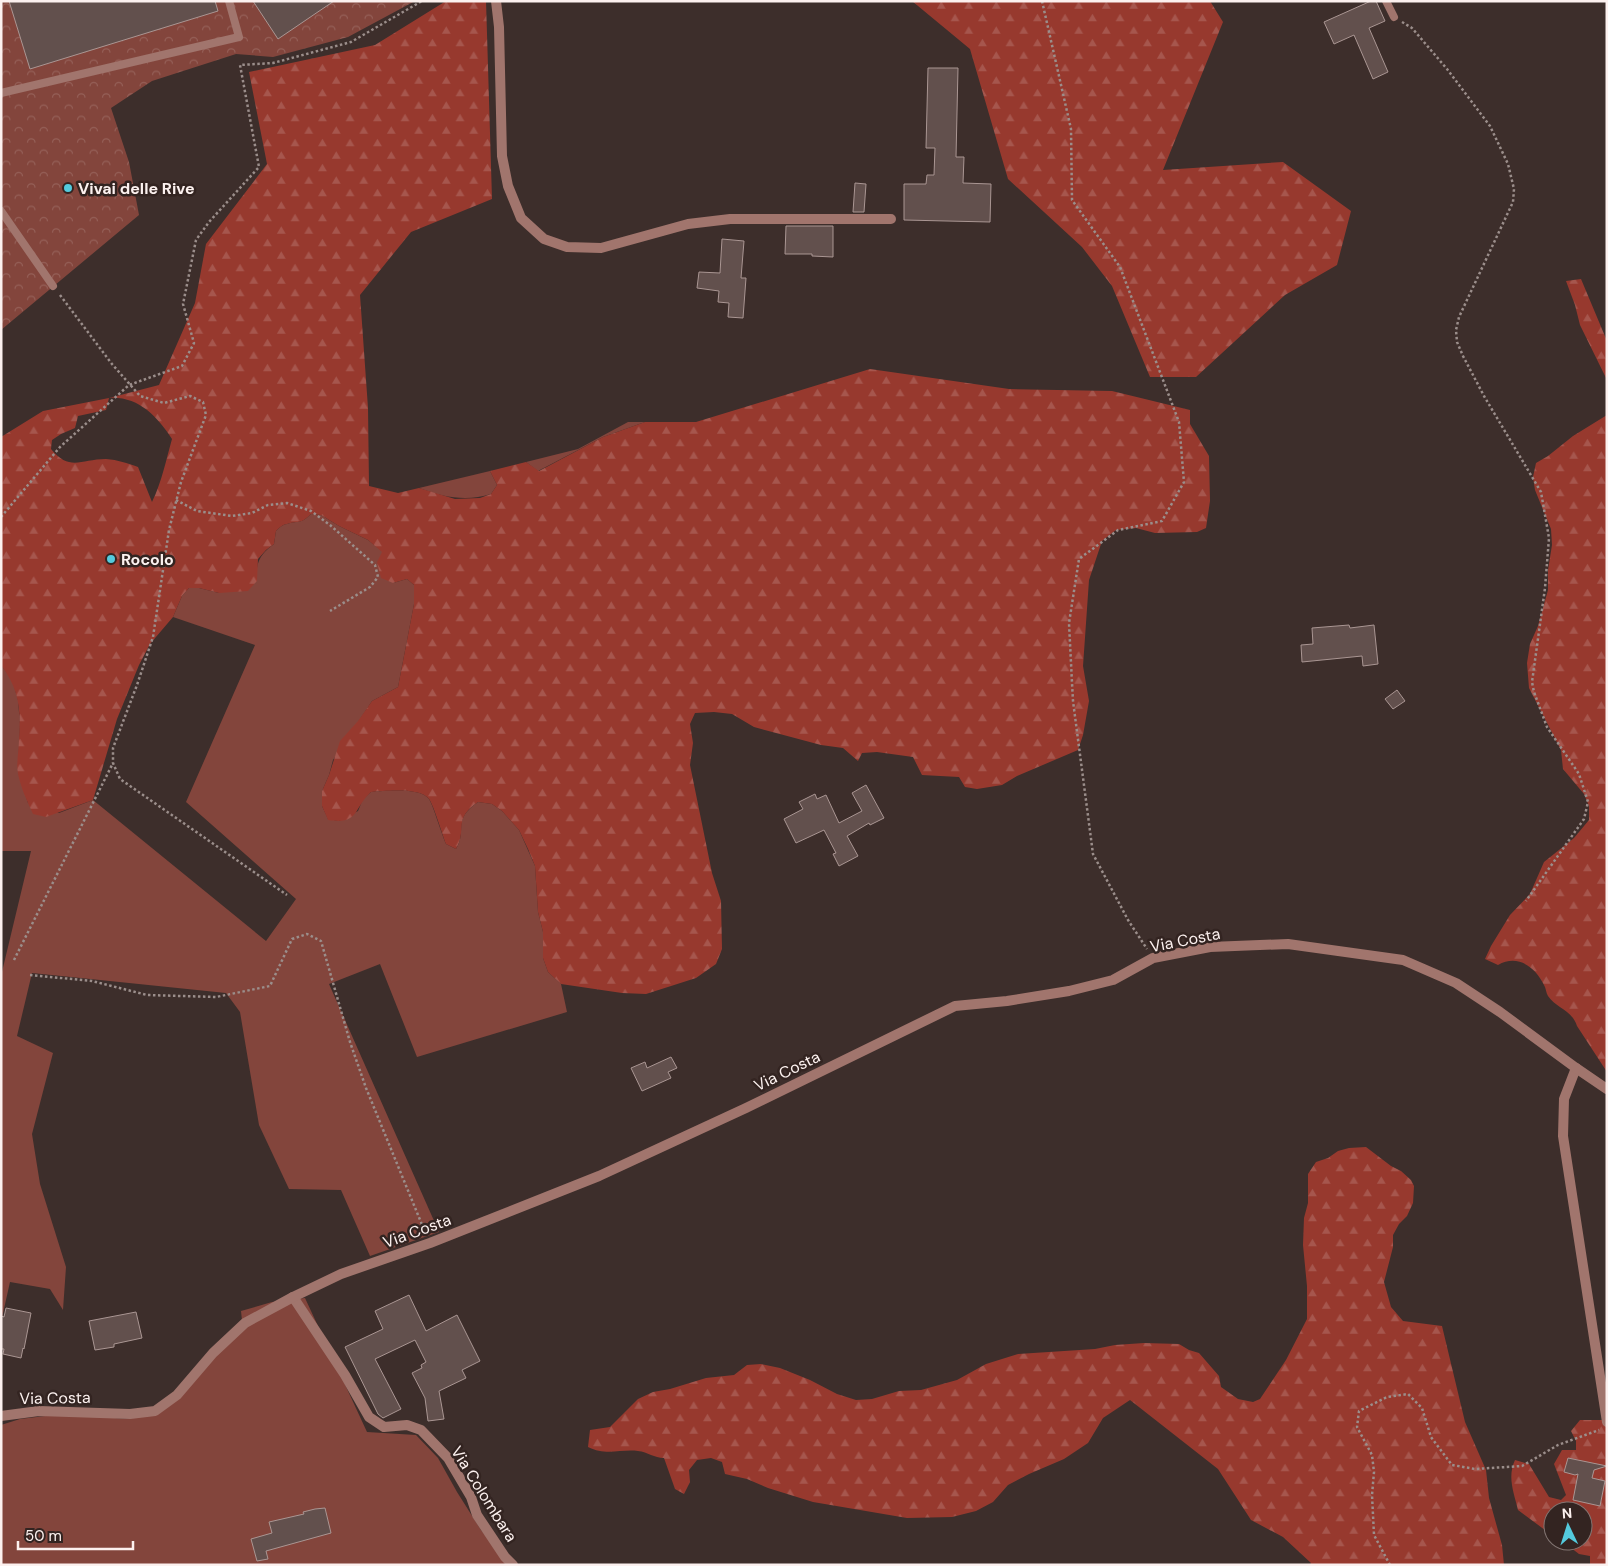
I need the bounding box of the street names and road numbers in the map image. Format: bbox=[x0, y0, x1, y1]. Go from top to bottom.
street label: Via Costa bbox=[1148, 923, 1222, 957]
street label: Via Costa bbox=[750, 1046, 824, 1096]
street label: Via Costa bbox=[380, 1209, 454, 1253]
street label: Via Costa bbox=[19, 1387, 91, 1409]
street label: Via Colombara bbox=[446, 1442, 522, 1546]

